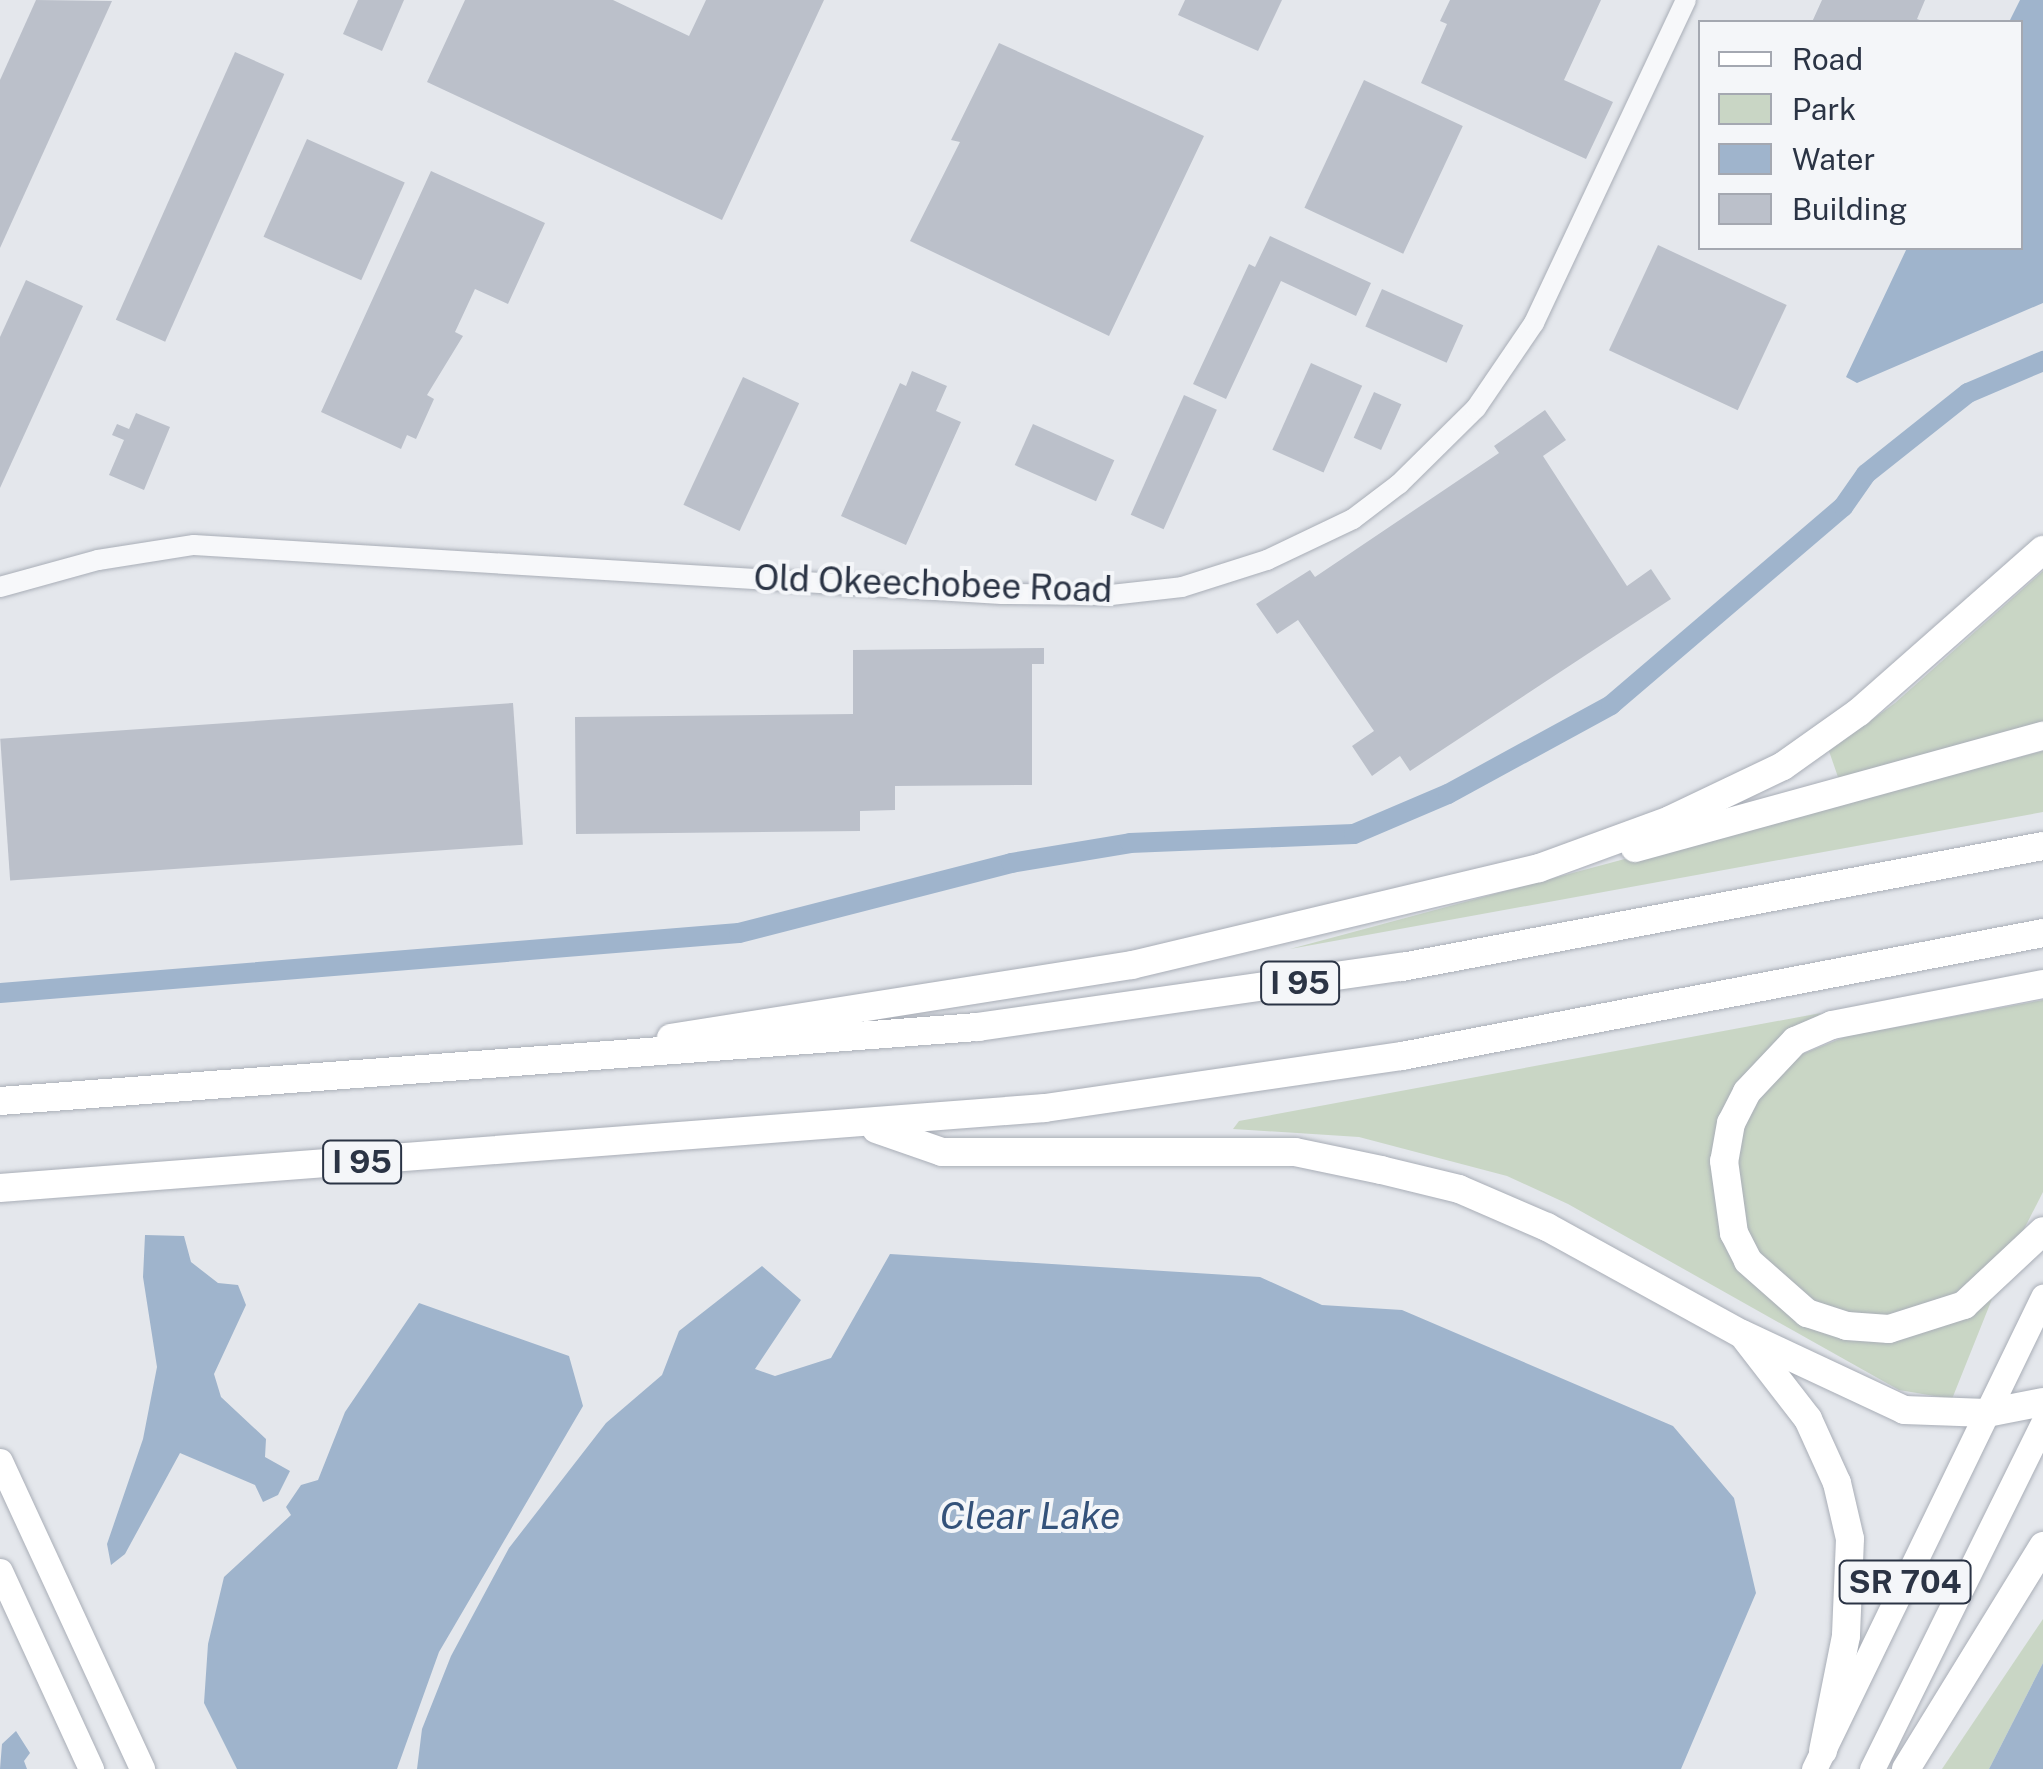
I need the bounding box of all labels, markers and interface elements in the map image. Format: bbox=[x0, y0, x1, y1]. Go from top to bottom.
legend bbox=[1698, 20, 2023, 250]
text: Road bbox=[1792, 41, 1863, 77]
text: Park bbox=[1792, 91, 1856, 127]
text: Water bbox=[1792, 141, 1875, 177]
text: Building bbox=[1792, 191, 1907, 227]
street label: Old Okeechobee Road bbox=[753, 557, 1113, 611]
road number: I 95 bbox=[1260, 956, 1340, 1010]
road number: I 95 bbox=[322, 1135, 402, 1189]
water label: Clear Lake bbox=[939, 1493, 1121, 1539]
road number: SR 704 bbox=[1838, 1555, 1972, 1609]

